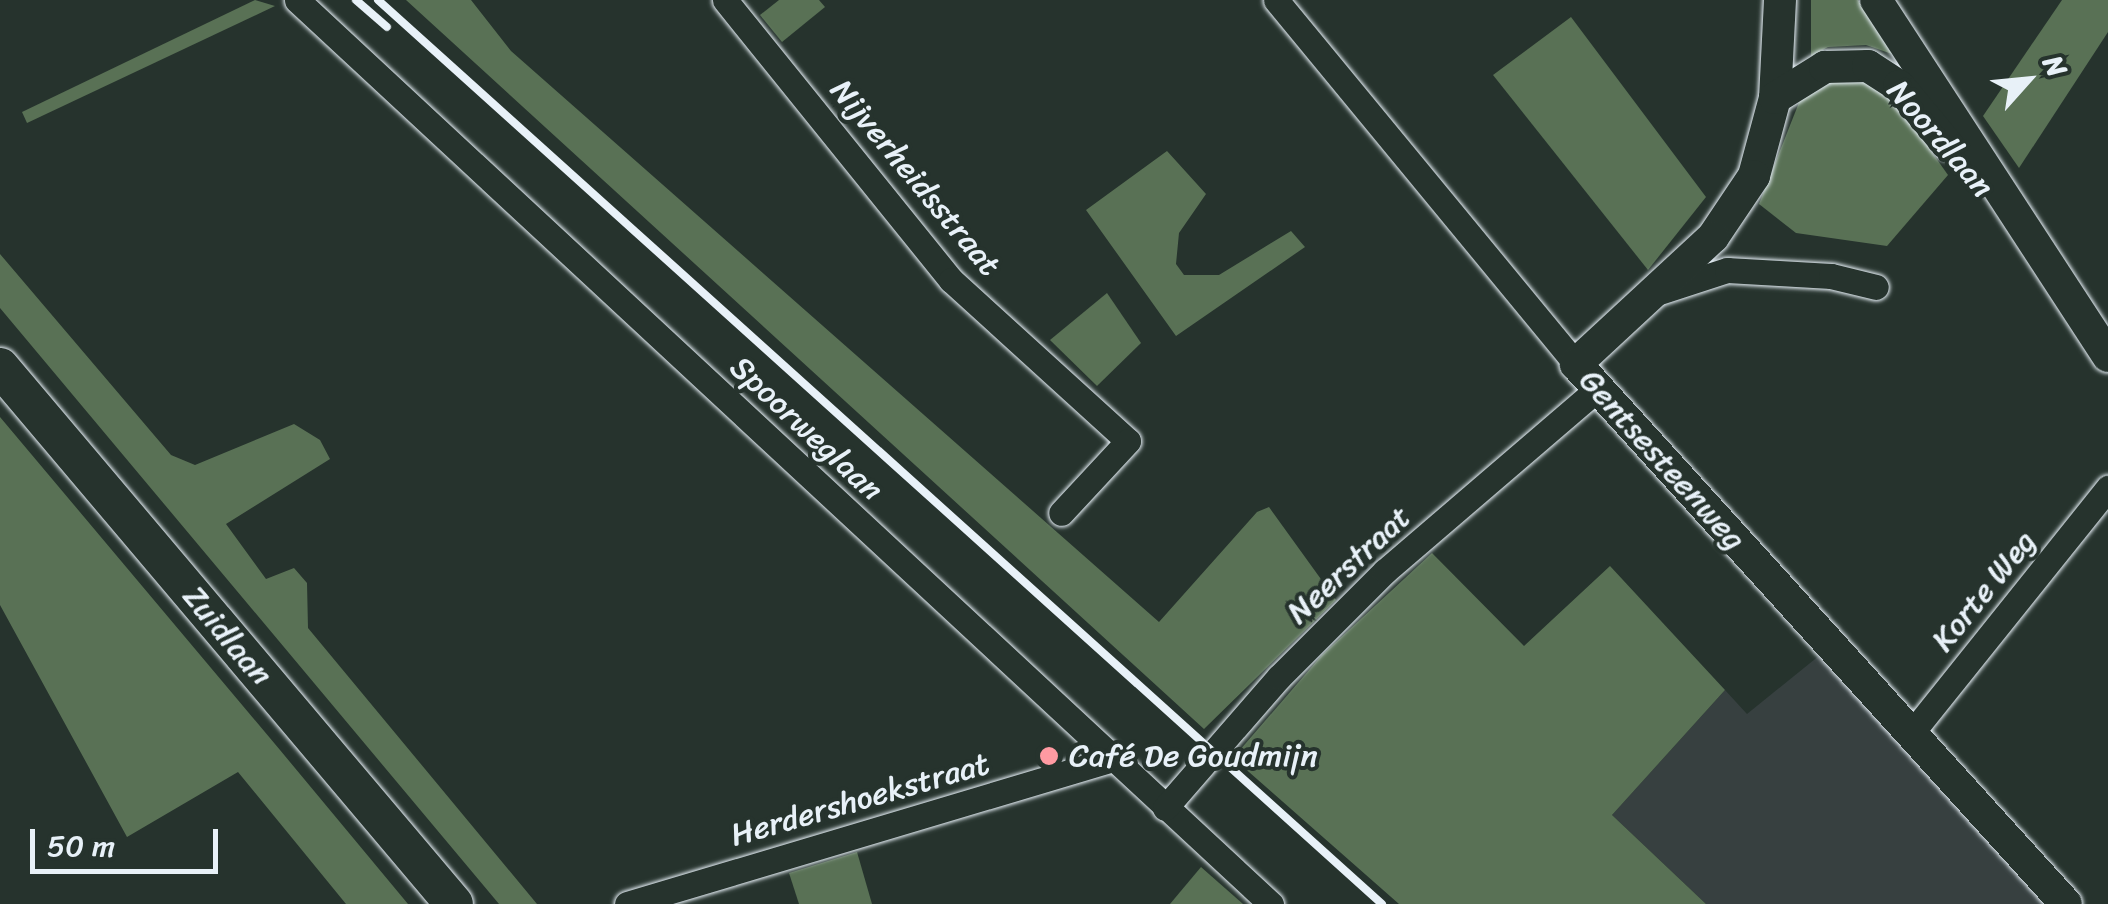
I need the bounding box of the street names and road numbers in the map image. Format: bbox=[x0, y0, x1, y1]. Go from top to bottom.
street label: Nijverheidsstraat bbox=[822, 72, 1008, 284]
street label: Noordlaan bbox=[1879, 72, 2001, 206]
street label: Spoorweglaan bbox=[722, 348, 890, 510]
street label: Gentsesteenweg bbox=[1571, 362, 1753, 558]
street label: Neerstraat bbox=[1279, 498, 1419, 632]
street label: Korte Weg bbox=[1923, 523, 2045, 659]
street label: Zuidlaan bbox=[174, 578, 280, 694]
street label: Herdershoekstraat bbox=[726, 745, 994, 855]

